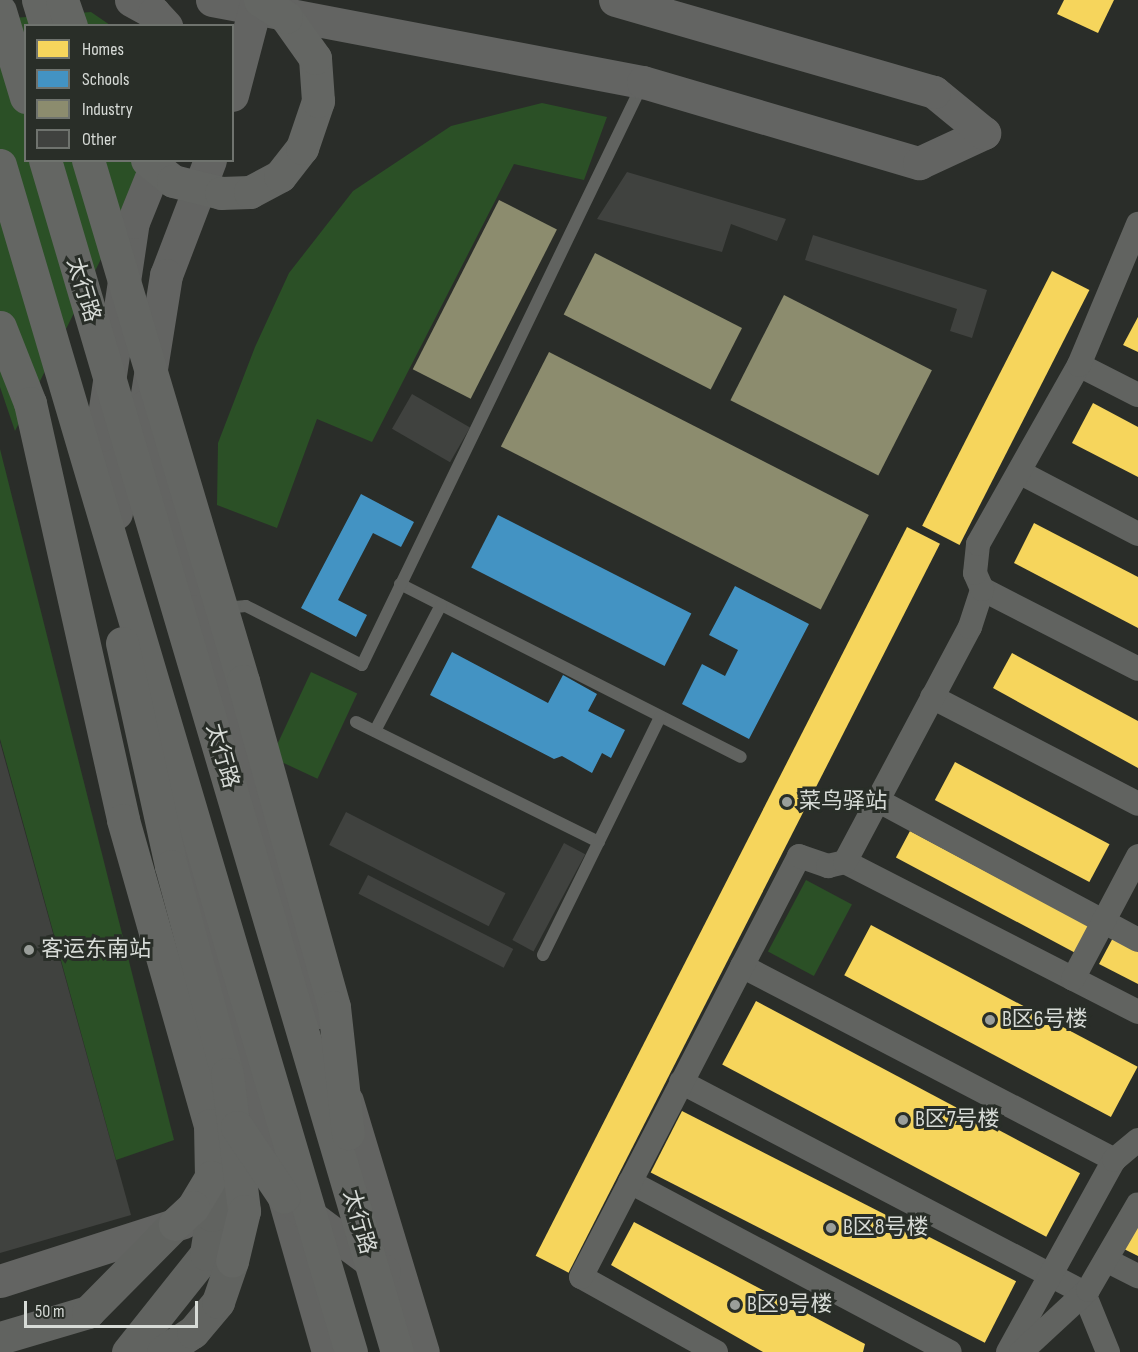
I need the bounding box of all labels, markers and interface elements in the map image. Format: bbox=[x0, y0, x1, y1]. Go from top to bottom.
legend bbox=[24, 24, 234, 162]
text: Homes bbox=[82, 39, 124, 60]
text: Schools bbox=[82, 69, 129, 90]
text: Industry bbox=[82, 99, 133, 120]
text: Other bbox=[82, 129, 116, 150]
street label: 太行路 bbox=[61, 255, 105, 325]
street label: 太行路 bbox=[200, 721, 244, 791]
place label: 菜鸟驿站 bbox=[799, 789, 887, 815]
marker: 菜鸟驿站 bbox=[780, 795, 794, 809]
place label: 客运东南站 bbox=[41, 937, 151, 963]
marker: 客运东南站 bbox=[22, 943, 36, 957]
place label: B区6号楼 bbox=[1002, 1007, 1087, 1033]
marker: B区6号楼 bbox=[983, 1013, 997, 1027]
place label: B区7号楼 bbox=[915, 1107, 1000, 1133]
marker: B区7号楼 bbox=[896, 1113, 910, 1127]
street label: 太行路 bbox=[337, 1187, 381, 1257]
place label: B区8号楼 bbox=[843, 1215, 928, 1241]
marker: B区8号楼 bbox=[824, 1221, 838, 1235]
scale bar bbox=[27, 1289, 201, 1327]
place label: B区9号楼 bbox=[747, 1292, 833, 1318]
marker: B区9号楼 bbox=[728, 1298, 742, 1312]
text: 50 m bbox=[35, 1301, 65, 1322]

